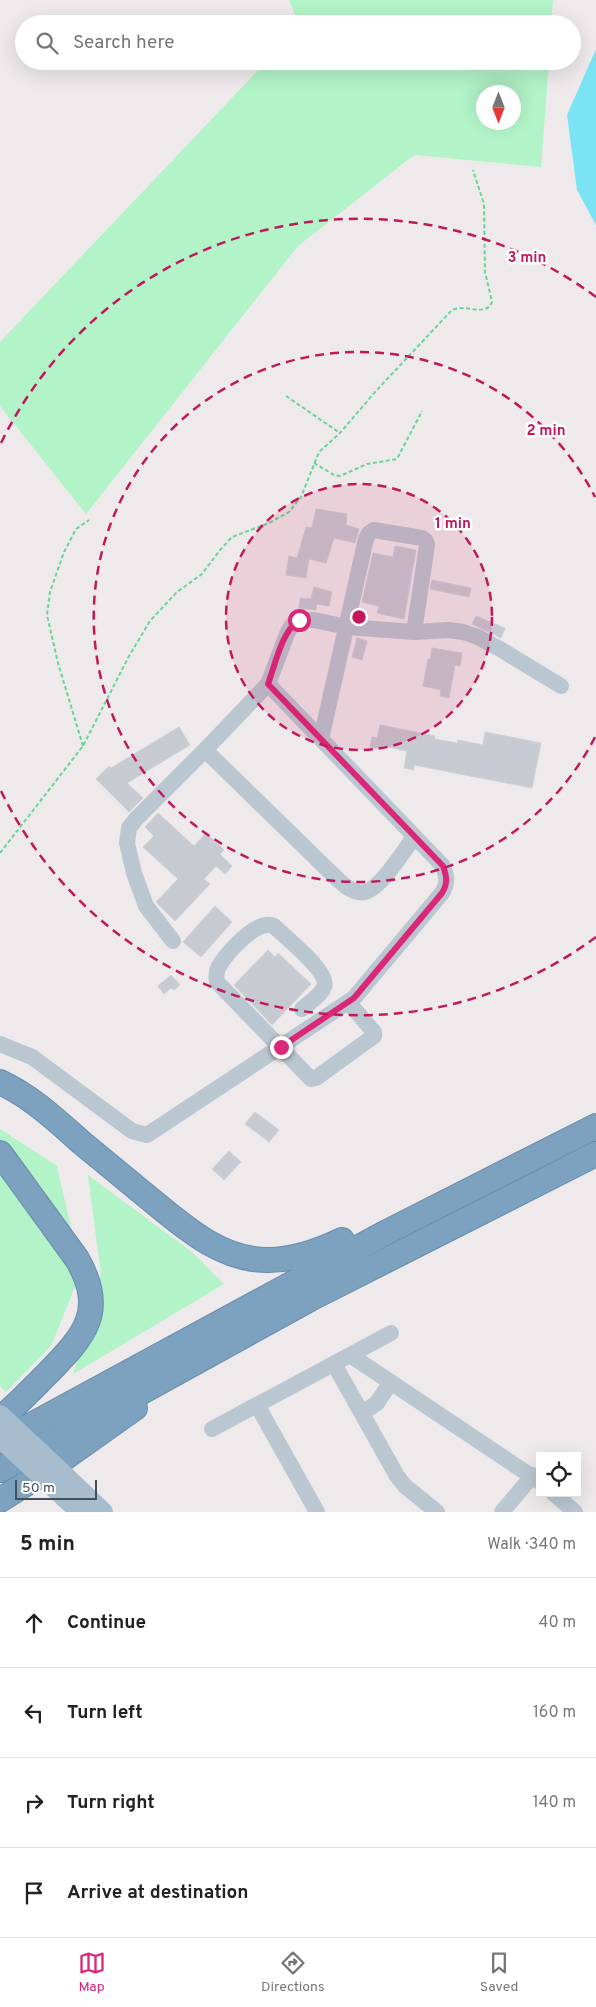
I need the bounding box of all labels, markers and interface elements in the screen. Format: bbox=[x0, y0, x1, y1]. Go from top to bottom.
search box bbox=[15, 15, 581, 70]
icon: search bbox=[33, 29, 61, 57]
text: Search here bbox=[73, 31, 175, 55]
north arrow bbox=[476, 85, 521, 130]
text: 3 min bbox=[507, 249, 547, 268]
text: 2 min bbox=[526, 422, 566, 441]
text: 1 min bbox=[435, 515, 471, 534]
centre of rings bbox=[350, 608, 368, 626]
route start bbox=[288, 609, 311, 632]
route end bbox=[270, 1036, 293, 1059]
map controls bbox=[536, 1452, 581, 1497]
button: locate bbox=[536, 1452, 581, 1497]
scale bar bbox=[15, 1477, 98, 1500]
text: 50 m bbox=[22, 1480, 55, 1497]
text: 5 min bbox=[20, 1531, 75, 1558]
text: Walk · 340 m bbox=[487, 1535, 576, 1555]
icon: ahead bbox=[20, 1609, 48, 1637]
text: Continue bbox=[67, 1611, 146, 1635]
text: 40 m bbox=[538, 1613, 576, 1633]
icon: left bbox=[20, 1699, 48, 1727]
text: Turn left bbox=[67, 1701, 143, 1725]
text: 160 m bbox=[533, 1703, 576, 1723]
icon: right bbox=[20, 1789, 48, 1817]
text: Turn right bbox=[67, 1791, 155, 1815]
text: 140 m bbox=[533, 1793, 576, 1813]
icon: arrive bbox=[20, 1879, 48, 1907]
text: Arrive at destination bbox=[67, 1881, 248, 1905]
tab: Map bbox=[78, 1949, 106, 1996]
tab: Directions bbox=[261, 1949, 325, 1996]
tab: Saved bbox=[480, 1949, 518, 1996]

